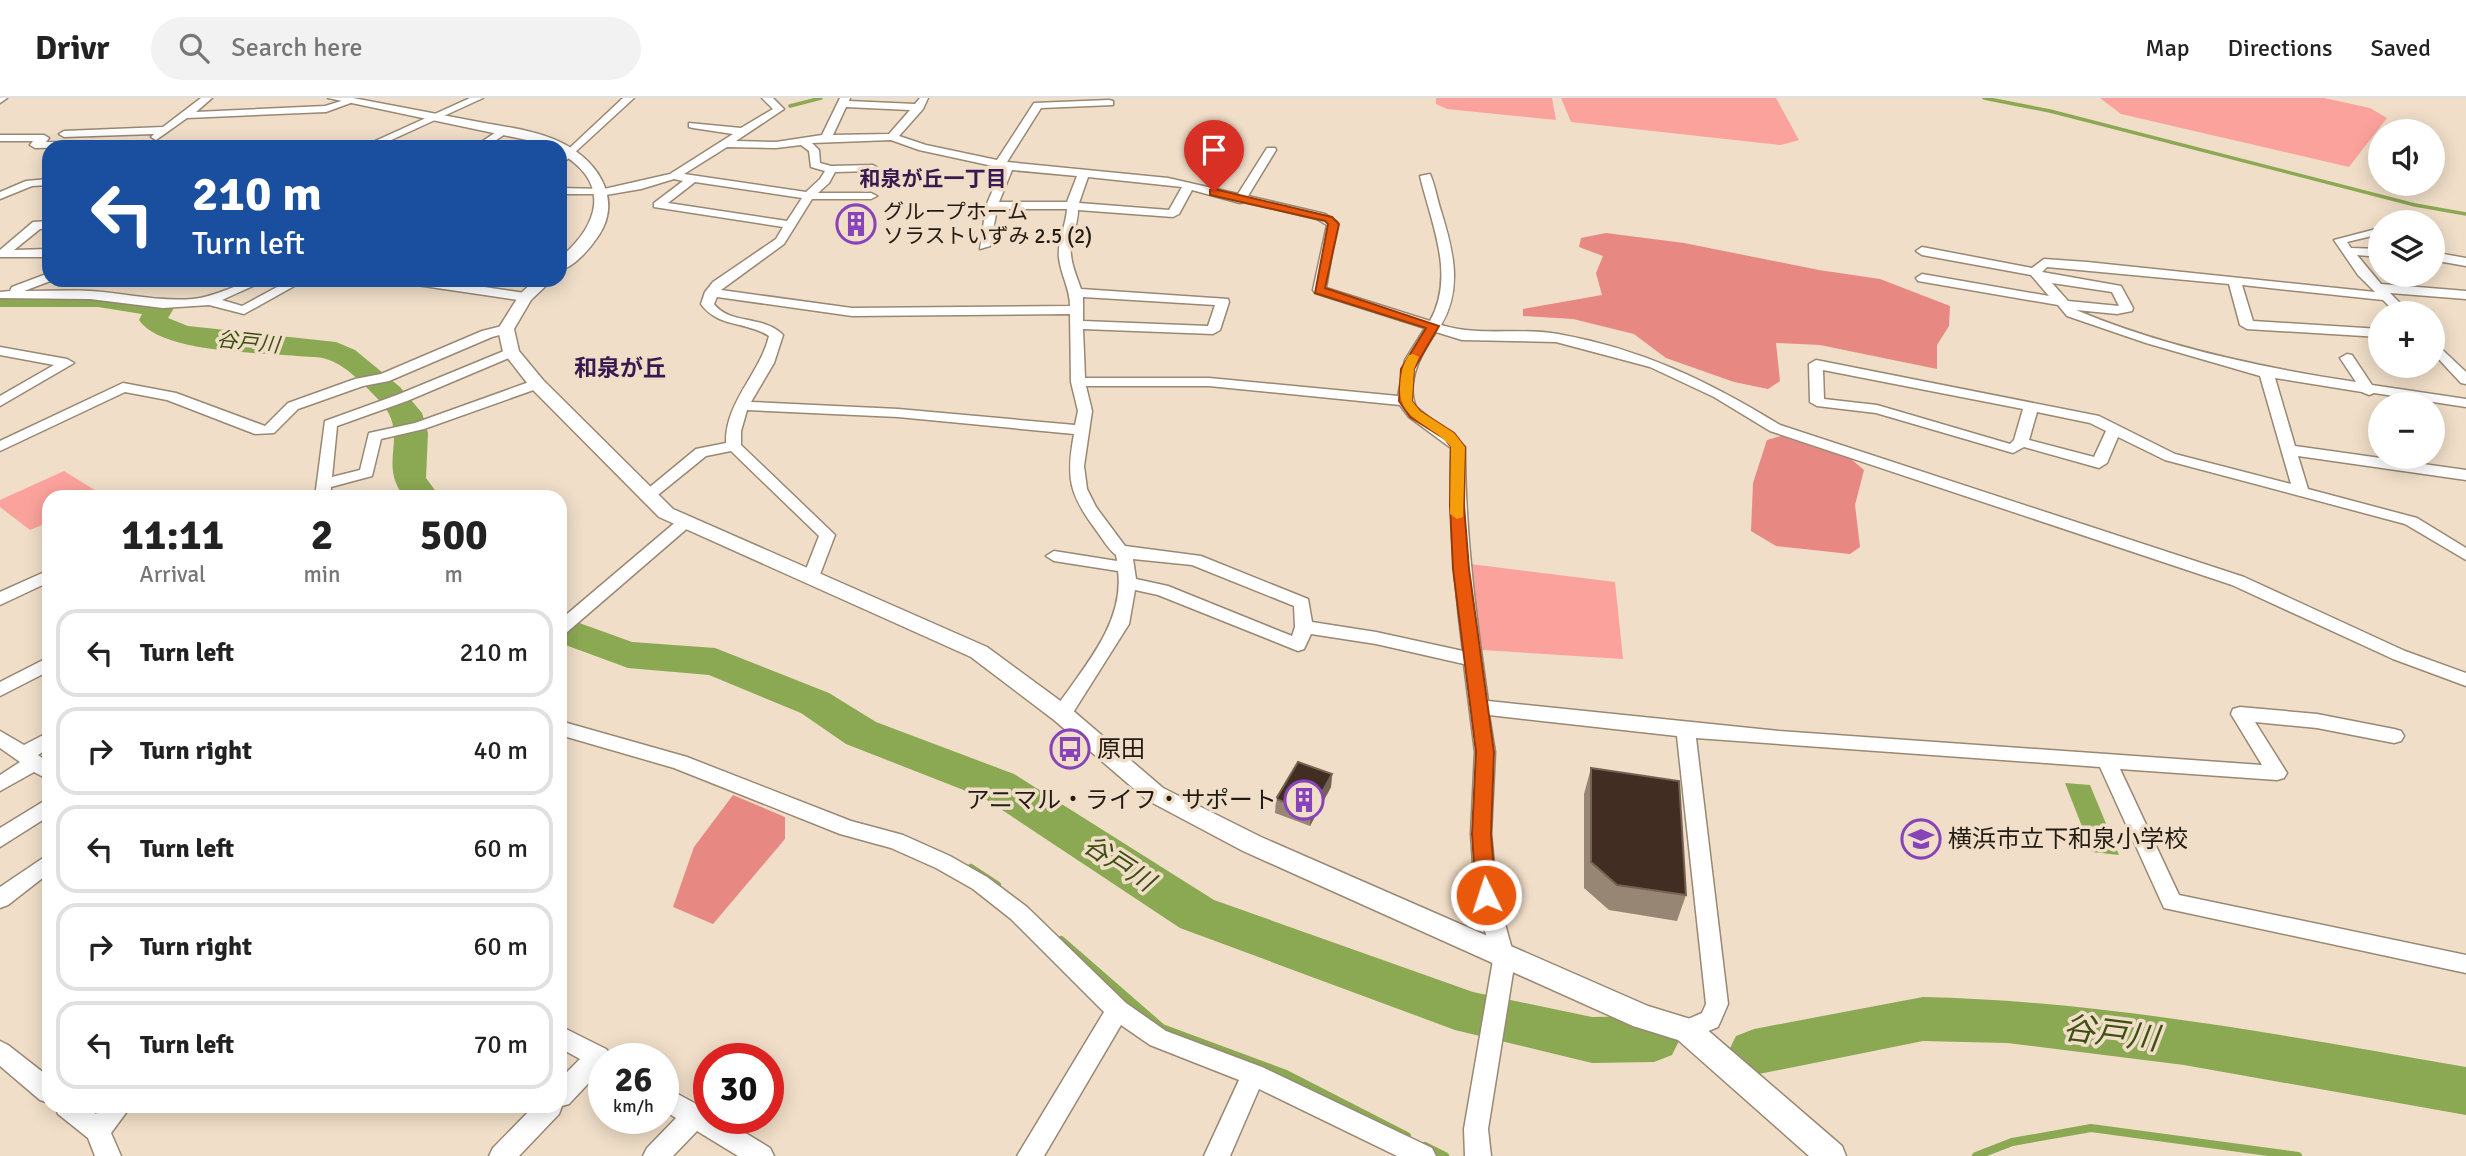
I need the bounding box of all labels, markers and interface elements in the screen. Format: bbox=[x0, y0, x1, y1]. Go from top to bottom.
search box bbox=[151, 17, 641, 80]
text: Drivr bbox=[35, 28, 109, 69]
icon: search bbox=[175, 29, 213, 67]
text: Search here bbox=[231, 32, 362, 64]
text: Map bbox=[2145, 33, 2190, 63]
text: Directions bbox=[2228, 33, 2333, 63]
text: Saved bbox=[2371, 33, 2431, 63]
map controls bbox=[2368, 119, 2445, 469]
button: sound bbox=[2368, 119, 2445, 196]
pin bbox=[1184, 120, 1244, 192]
icon: arrive bbox=[1195, 131, 1233, 169]
text: 210 m bbox=[192, 164, 322, 224]
district label: 和泉が丘一丁目 bbox=[860, 166, 1007, 192]
icon: left bbox=[77, 168, 168, 259]
place label: グループホーム ソラストいずみ 2.5 (2) bbox=[883, 199, 1092, 249]
building icon: グループホーム ソラストいずみ 2.5 (2) bbox=[835, 203, 877, 245]
button: layers bbox=[2368, 210, 2445, 287]
text: Turn left bbox=[192, 224, 305, 263]
button: + bbox=[2368, 301, 2445, 378]
water label: 谷戸川 bbox=[215, 326, 283, 358]
district label: 和泉が丘 bbox=[574, 354, 666, 383]
button: − bbox=[2368, 392, 2445, 469]
text: 11:11 bbox=[121, 510, 224, 561]
text: 2 bbox=[311, 510, 333, 561]
text: 500 bbox=[420, 510, 488, 561]
text: Arrival bbox=[140, 560, 206, 589]
text: min bbox=[303, 560, 341, 589]
text: m bbox=[445, 560, 463, 589]
icon: left bbox=[81, 634, 119, 672]
text: Turn left bbox=[140, 637, 234, 669]
text: 210 m bbox=[459, 637, 528, 669]
bus stop icon: 原田 bbox=[1049, 728, 1091, 770]
icon: right bbox=[81, 732, 119, 770]
place label: 原田 bbox=[1097, 734, 1145, 764]
text: Turn right bbox=[140, 735, 252, 767]
text: 40 m bbox=[473, 735, 528, 767]
building icon: アニマル・ライフ・サポート bbox=[1283, 779, 1325, 821]
place label: アニマル・ライフ・サポート bbox=[965, 785, 1277, 815]
school or university icon: 横浜市立下和泉小学校 bbox=[1900, 818, 1942, 860]
place label: 横浜市立下和泉小学校 bbox=[1948, 824, 2188, 854]
water label: 谷戸川 bbox=[1077, 829, 1162, 900]
icon: left bbox=[81, 830, 119, 868]
text: Turn left bbox=[140, 833, 234, 865]
text: 60 m bbox=[473, 833, 528, 865]
position arrow bbox=[1449, 858, 1523, 932]
icon: right bbox=[81, 928, 119, 966]
text: Turn right bbox=[140, 931, 252, 963]
text: 60 m bbox=[473, 931, 528, 963]
water label: 谷戸川 bbox=[2061, 1008, 2164, 1059]
icon: left bbox=[81, 1026, 119, 1064]
text: Turn left bbox=[140, 1029, 234, 1061]
text: 70 m bbox=[473, 1029, 528, 1061]
speed limit sign: 30 bbox=[693, 1043, 784, 1134]
text: 26 bbox=[615, 1058, 652, 1101]
text: km/h bbox=[613, 1095, 654, 1117]

